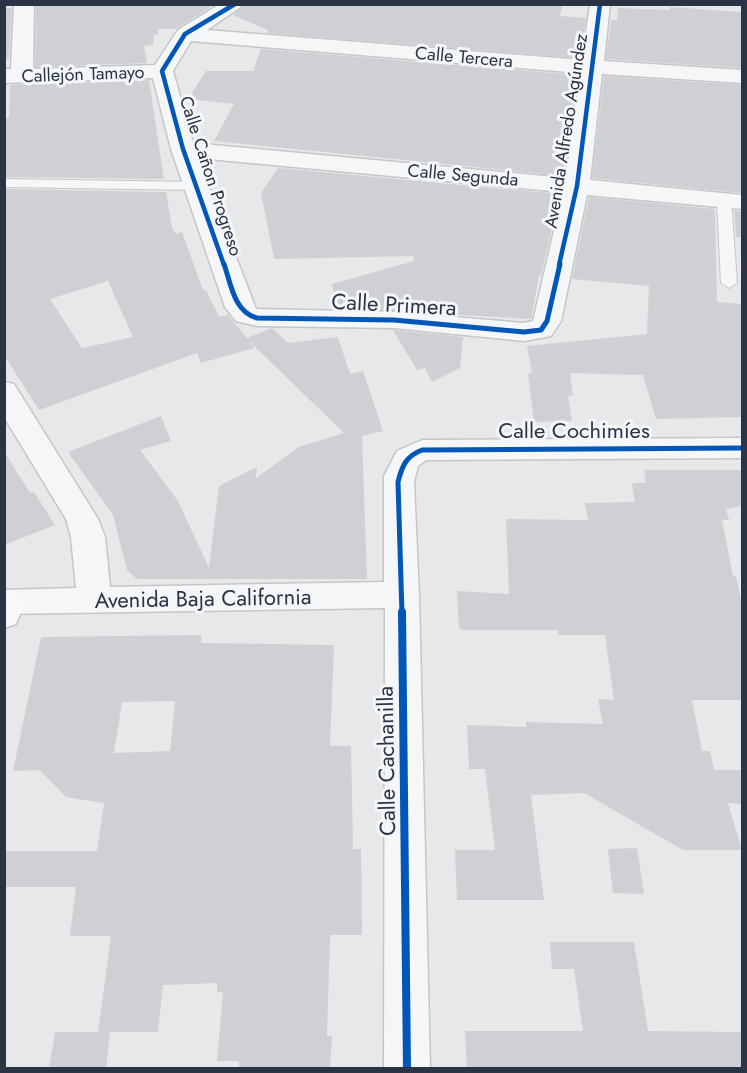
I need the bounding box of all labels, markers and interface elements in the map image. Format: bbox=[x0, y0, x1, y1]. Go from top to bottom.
street label: Avenida Alfredo Agúndez bbox=[538, 31, 594, 230]
street label: Calle Tercera bbox=[414, 40, 514, 74]
street label: Callejón Tamayo bbox=[21, 59, 145, 89]
street label: Calle Cañon Progreso bbox=[173, 93, 249, 259]
street label: Calle Segunda bbox=[407, 157, 519, 193]
street label: Calle Primera bbox=[331, 285, 457, 323]
street label: Calle Cochimíes bbox=[498, 414, 650, 446]
street label: Avenida Baja California bbox=[94, 580, 312, 616]
street label: Calle Cachanilla bbox=[369, 686, 403, 836]

